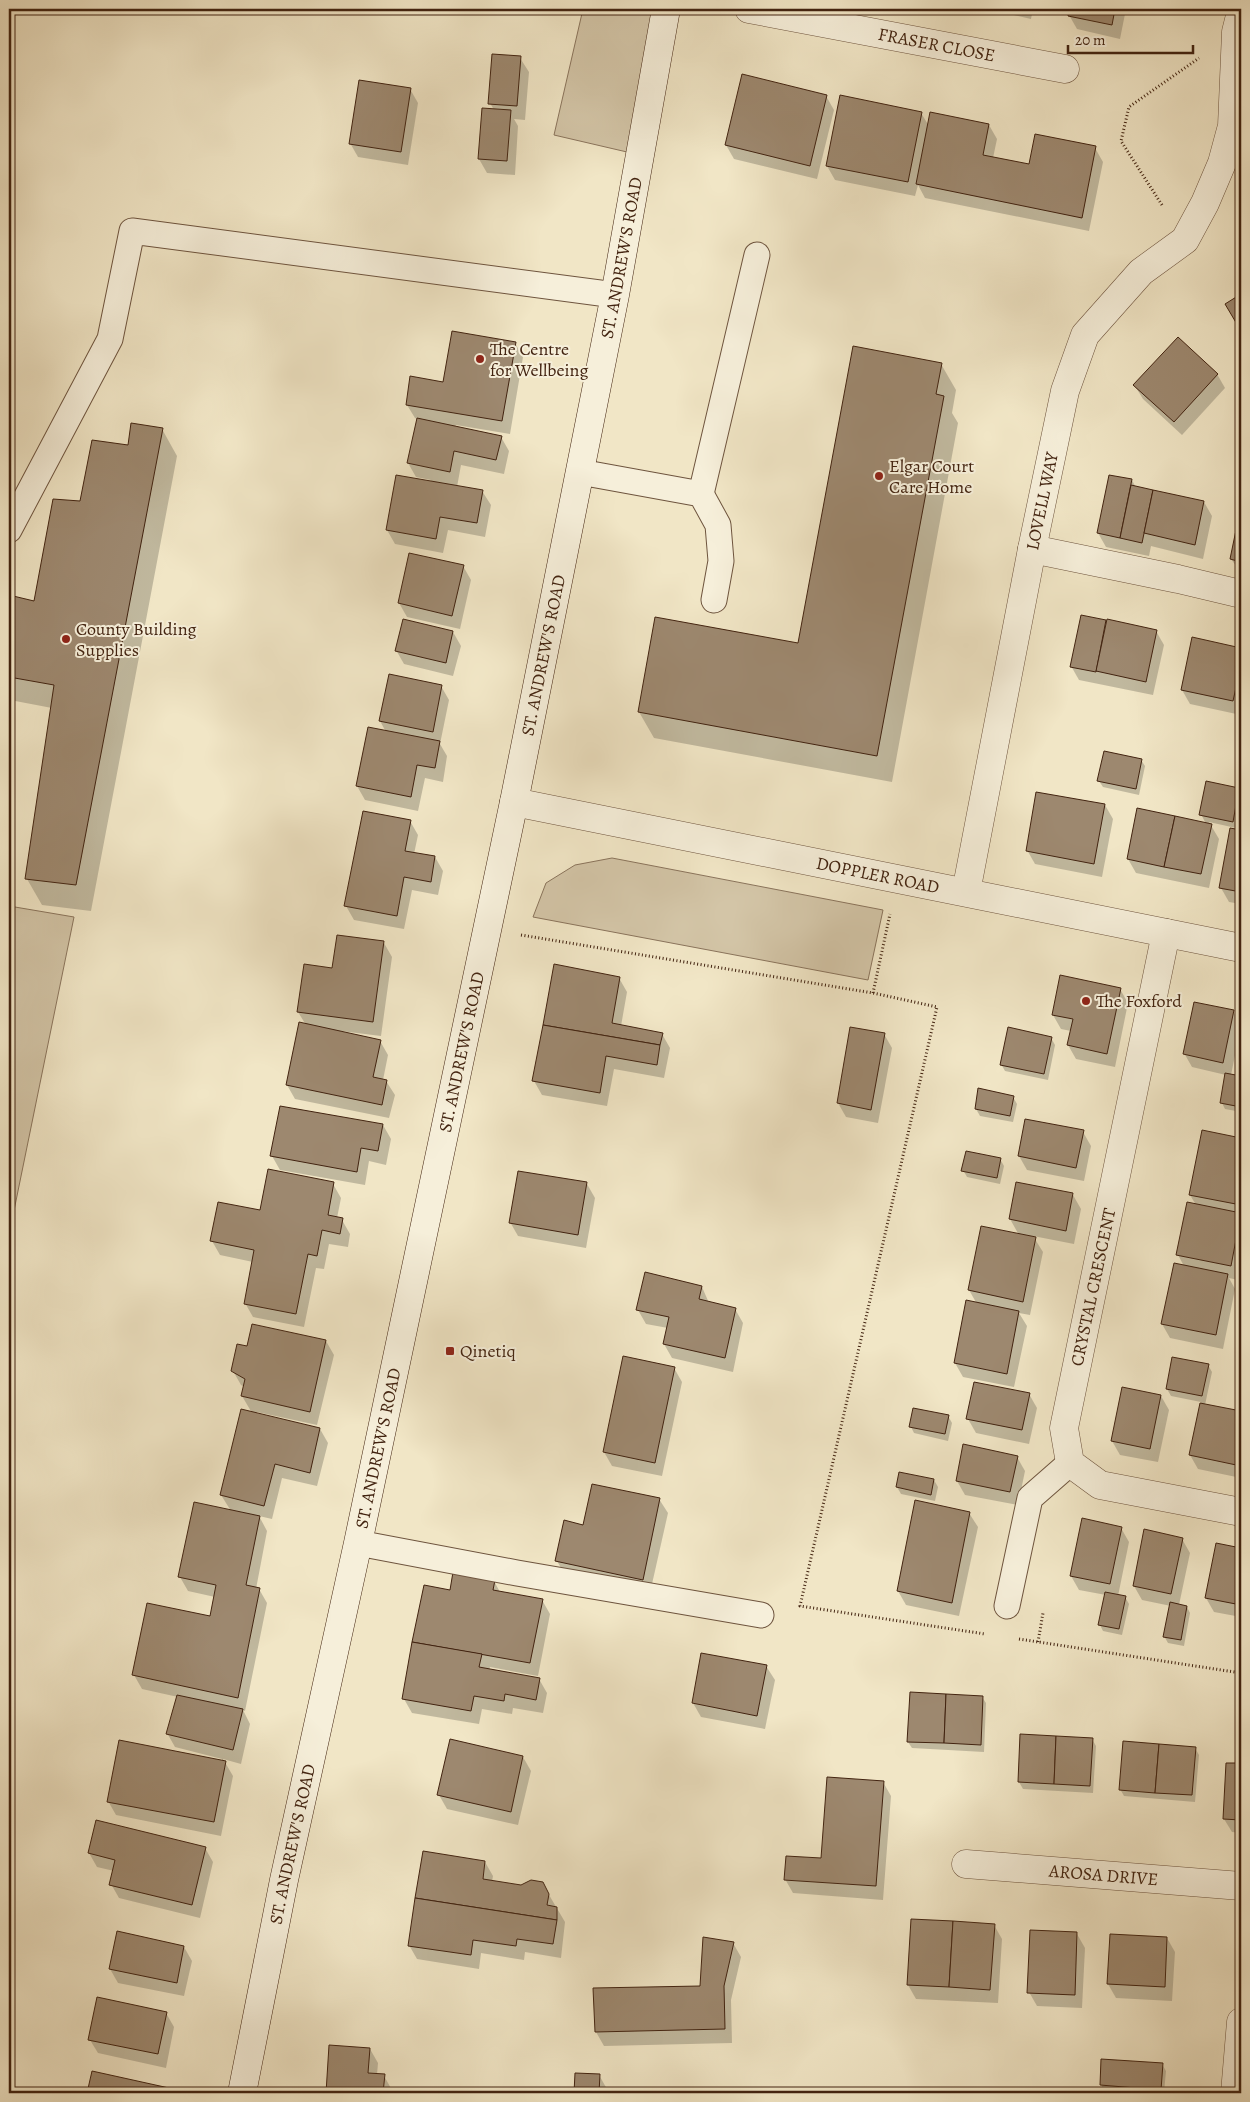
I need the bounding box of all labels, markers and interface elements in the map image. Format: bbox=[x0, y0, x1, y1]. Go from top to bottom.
street label: FRASER CLOSE bbox=[876, 22, 997, 67]
scale bar bbox=[1068, 22, 1192, 54]
text: 20 m bbox=[1075, 30, 1106, 50]
street label: ST. ANDREW'S ROAD bbox=[595, 175, 648, 341]
place label: The Centre for Wellbeing bbox=[490, 337, 588, 382]
marker: The Centre for Wellbeing bbox=[474, 353, 486, 365]
street label: LOVELL WAY bbox=[1020, 449, 1064, 553]
place label: Elgar Court Care Home bbox=[889, 454, 974, 499]
marker: Elgar Court Care Home bbox=[873, 470, 885, 482]
street label: ST. ANDREW'S ROAD bbox=[515, 573, 571, 738]
place label: County Building Supplies bbox=[76, 617, 197, 662]
marker: County Building Supplies bbox=[60, 633, 72, 645]
street label: DOPPLER ROAD bbox=[814, 851, 941, 899]
street label: ST. ANDREW'S ROAD bbox=[433, 969, 490, 1135]
place label: The Foxford bbox=[1096, 989, 1182, 1013]
marker: The Foxford bbox=[1080, 995, 1092, 1007]
street label: CRYSTAL CRESCENT bbox=[1065, 1206, 1121, 1368]
place label: Qinetiq bbox=[460, 1339, 516, 1363]
marker: Qinetiq bbox=[444, 1345, 456, 1357]
street label: ST. ANDREW'S ROAD bbox=[349, 1366, 407, 1531]
street label: ST. ANDREW'S ROAD bbox=[264, 1761, 321, 1926]
street label: AROSA DRIVE bbox=[1047, 1859, 1159, 1891]

